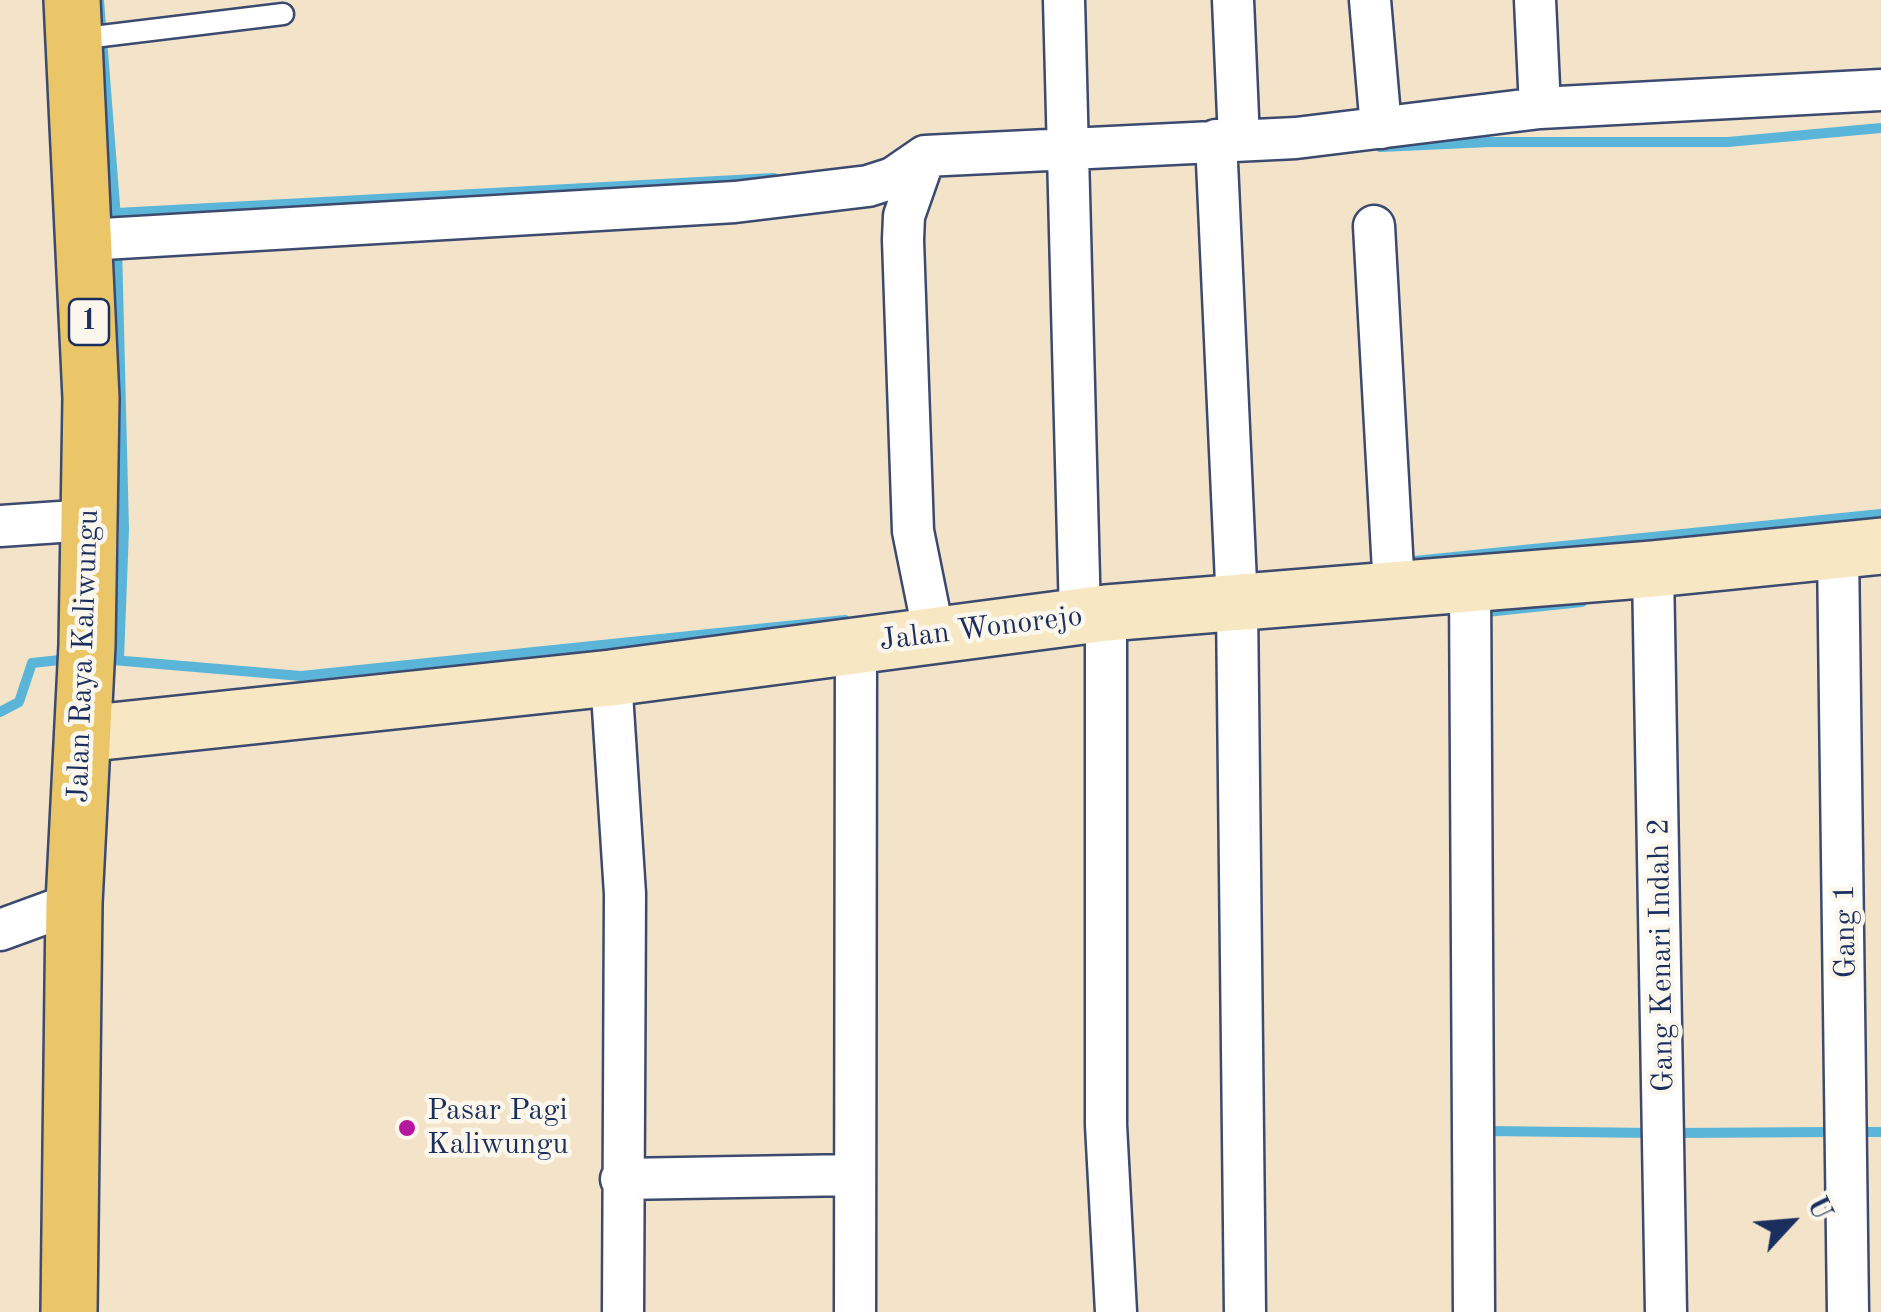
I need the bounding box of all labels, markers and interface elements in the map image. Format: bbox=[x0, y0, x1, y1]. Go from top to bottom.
road number: 1 bbox=[69, 299, 109, 345]
street label: Jalan Raya Kaliwungu bbox=[61, 508, 107, 804]
street label: Jalan Wonorejo bbox=[877, 599, 1085, 659]
street label: Gang Kenari Indah 2 bbox=[1642, 818, 1682, 1092]
street label: Gang 1 bbox=[1827, 883, 1865, 979]
place label: Pasar Pagi Kaliwungu bbox=[427, 1093, 568, 1164]
marker: Pasar Pagi Kaliwungu bbox=[396, 1117, 418, 1139]
north arrow bbox=[1741, 1172, 1841, 1272]
text: U bbox=[1801, 1193, 1835, 1225]

